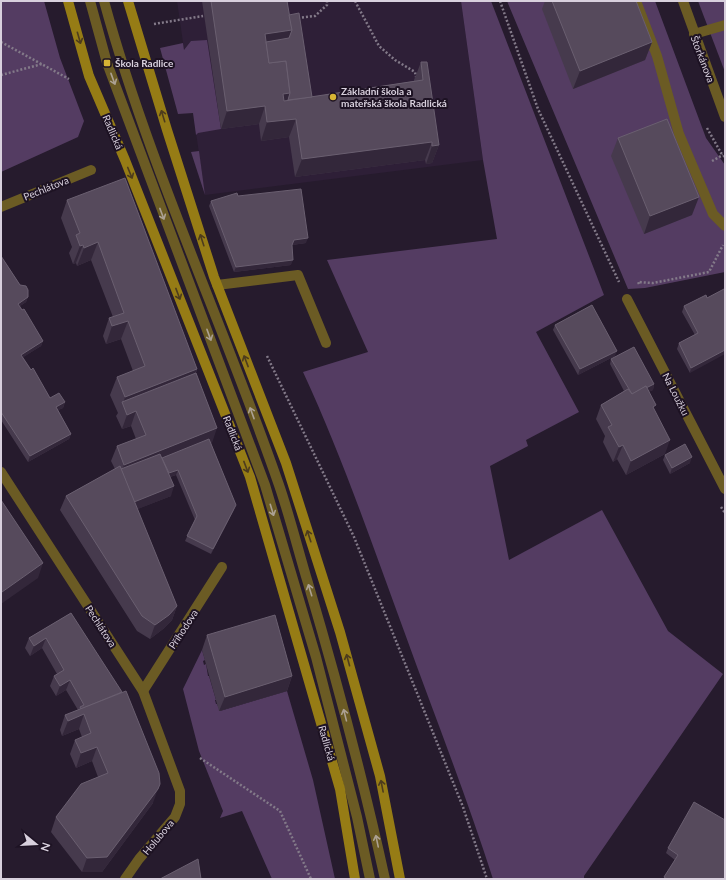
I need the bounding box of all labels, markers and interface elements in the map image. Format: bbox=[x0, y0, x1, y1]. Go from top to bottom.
one-way arrow bbox=[75, 32, 83, 45]
street label: Štorkánova bbox=[689, 34, 717, 84]
place label: Škola Radlice bbox=[115, 57, 174, 69]
marker: Škola Radlice bbox=[102, 58, 112, 68]
one-way arrow bbox=[110, 72, 117, 85]
place label: Základní škola a mateřská škola Radlická bbox=[341, 85, 447, 109]
marker: Základní škola a mateřská škola Radlická bbox=[328, 92, 338, 102]
one-way arrow bbox=[159, 110, 166, 123]
street label: Radlická bbox=[100, 113, 126, 151]
one-way arrow bbox=[126, 166, 134, 178]
street label: Pechlátova bbox=[22, 173, 70, 203]
one-way arrow bbox=[159, 207, 167, 219]
one-way arrow bbox=[198, 234, 205, 247]
one-way arrow bbox=[174, 287, 182, 299]
one-way arrow bbox=[205, 329, 213, 341]
one-way arrow bbox=[242, 356, 250, 368]
street label: Na Loužku bbox=[660, 371, 692, 417]
one-way arrow bbox=[248, 407, 255, 420]
street label: Radlická bbox=[221, 414, 245, 452]
one-way arrow bbox=[242, 460, 250, 472]
one-way arrow bbox=[269, 503, 276, 516]
one-way arrow bbox=[305, 530, 312, 543]
one-way arrow bbox=[306, 583, 313, 596]
street label: Pechlátova bbox=[83, 603, 119, 649]
street label: Příhodova bbox=[166, 607, 200, 651]
one-way arrow bbox=[344, 654, 351, 667]
one-way arrow bbox=[341, 709, 348, 722]
street label: Radlická bbox=[316, 724, 338, 762]
one-way arrow bbox=[377, 780, 385, 793]
street label: Holubova bbox=[140, 817, 176, 857]
north arrow bbox=[16, 824, 56, 864]
one-way arrow bbox=[372, 835, 380, 848]
text: N bbox=[38, 841, 53, 853]

